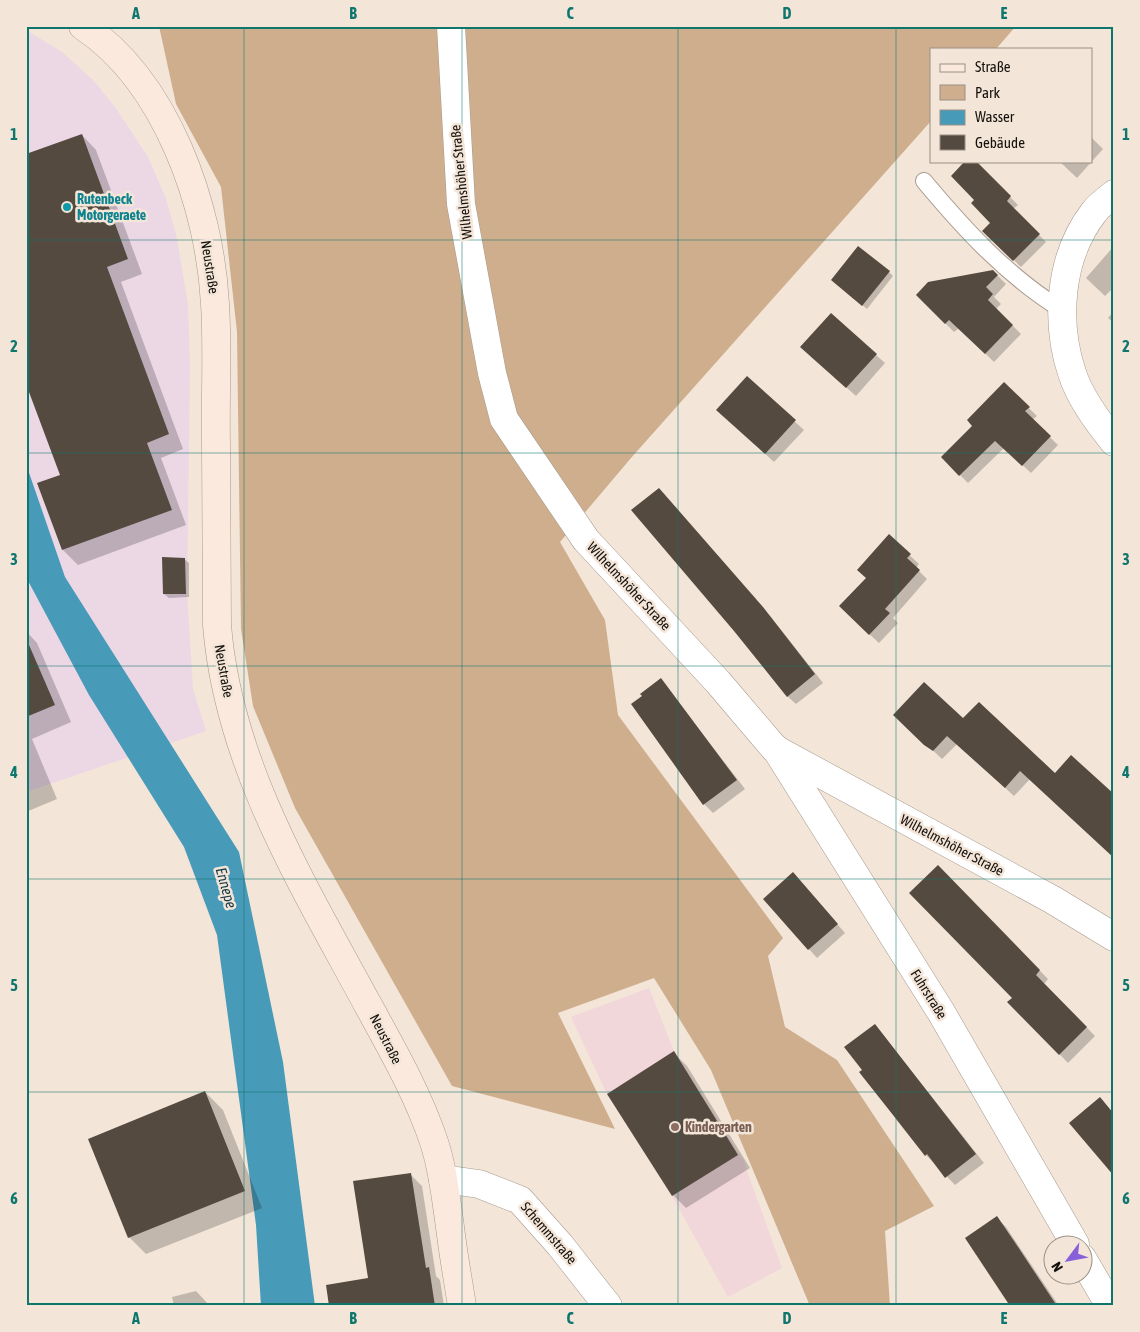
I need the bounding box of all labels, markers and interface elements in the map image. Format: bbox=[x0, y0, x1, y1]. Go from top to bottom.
text: A bbox=[131, 4, 140, 22]
text: B bbox=[349, 4, 357, 22]
text: C bbox=[566, 4, 574, 22]
text: D bbox=[783, 4, 792, 22]
text: E bbox=[1001, 4, 1008, 22]
legend bbox=[930, 48, 1092, 162]
text: Straße bbox=[975, 58, 1011, 75]
text: Park bbox=[975, 84, 1000, 101]
text: Wasser bbox=[975, 108, 1015, 125]
street label: Wilhelmshöher Straße bbox=[447, 124, 475, 240]
text: 1 bbox=[10, 125, 18, 143]
text: 1 bbox=[1122, 125, 1130, 143]
text: Gebäude bbox=[975, 134, 1025, 151]
place label: Rutenbeck Motorgeraete bbox=[77, 191, 146, 223]
marker: Rutenbeck Motorgeraete bbox=[61, 201, 73, 213]
street label: Neustraße bbox=[198, 239, 222, 295]
text: 2 bbox=[10, 337, 18, 355]
text: 2 bbox=[1122, 337, 1130, 355]
street label: Wilhelmshöher Straße bbox=[584, 539, 674, 633]
text: 3 bbox=[10, 550, 18, 568]
text: 3 bbox=[1122, 550, 1130, 568]
street label: Neustraße bbox=[211, 643, 237, 699]
text: 4 bbox=[9, 763, 18, 781]
text: 4 bbox=[1121, 763, 1130, 781]
street label: Wilhelmshöher Straße bbox=[898, 811, 1006, 879]
water label: Ennepe bbox=[213, 865, 240, 910]
street label: Fuhrstraße bbox=[908, 966, 950, 1022]
text: 5 bbox=[10, 976, 18, 994]
text: 5 bbox=[1122, 976, 1130, 994]
street label: Neustraße bbox=[367, 1011, 405, 1067]
place label: Kindergarten bbox=[685, 1119, 752, 1135]
marker: Kindergarten bbox=[669, 1121, 681, 1133]
text: 6 bbox=[10, 1189, 18, 1207]
text: 6 bbox=[1122, 1189, 1130, 1207]
street label: Schemmstraße bbox=[518, 1199, 580, 1267]
north arrow bbox=[1042, 1234, 1092, 1284]
text: N bbox=[1048, 1259, 1066, 1275]
text: A bbox=[131, 1309, 140, 1327]
text: B bbox=[349, 1309, 357, 1327]
text: C bbox=[566, 1309, 574, 1327]
text: D bbox=[783, 1309, 792, 1327]
text: E bbox=[1001, 1309, 1008, 1327]

